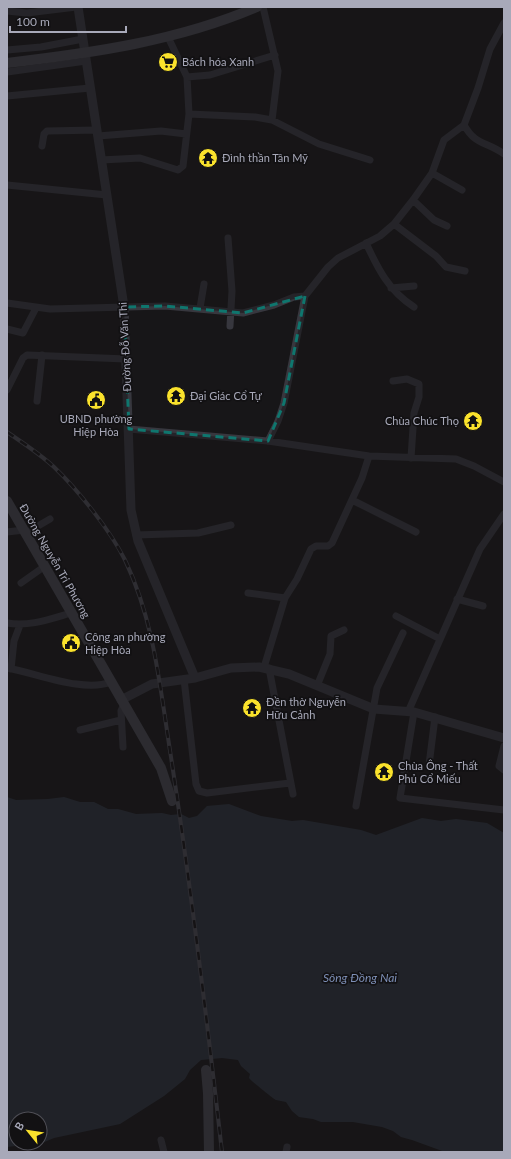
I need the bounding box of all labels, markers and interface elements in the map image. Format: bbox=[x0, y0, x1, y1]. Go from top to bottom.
scale bar bbox=[10, 8, 126, 34]
text: 100 m bbox=[16, 14, 50, 29]
supermarket icon: Bách hóa Xanh bbox=[157, 51, 179, 73]
place label: Bách hóa Xanh bbox=[182, 55, 254, 68]
temple icon: Đình thần Tân Mỹ bbox=[197, 147, 219, 169]
place label: Đình thần Tân Mỹ bbox=[222, 151, 308, 164]
street label: Đường Đỗ Văn Thi bbox=[116, 302, 133, 392]
temple icon: Đại Giác Cổ Tự bbox=[165, 385, 187, 407]
public building icon: UBND phường Hiệp Hòa bbox=[85, 389, 107, 411]
place label: Đại Giác Cổ Tự bbox=[190, 389, 263, 402]
temple icon: Chùa Chúc Thọ bbox=[462, 410, 484, 432]
place label: UBND phường Hiệp Hòa bbox=[60, 412, 133, 438]
place label: Chùa Chúc Thọ bbox=[385, 414, 459, 427]
street label: Đường Nguyễn Tri Phương bbox=[17, 501, 94, 620]
place label: Công an phường Hiệp Hòa bbox=[85, 630, 166, 656]
public building icon: Công an phường Hiệp Hòa bbox=[60, 632, 82, 654]
place label: Đền thờ Nguyễn Hữu Cảnh bbox=[266, 695, 346, 721]
temple icon: Đền thờ Nguyễn Hữu Cảnh bbox=[241, 697, 263, 719]
place label: Chùa Ông - Thất Phủ Cổ Miếu bbox=[398, 759, 478, 785]
temple icon: Chùa Ông - Thất Phủ Cổ Miếu bbox=[373, 761, 395, 783]
water label: Sông Đồng Nai bbox=[323, 970, 397, 985]
north arrow bbox=[8, 1111, 48, 1151]
text: B bbox=[11, 1119, 26, 1132]

